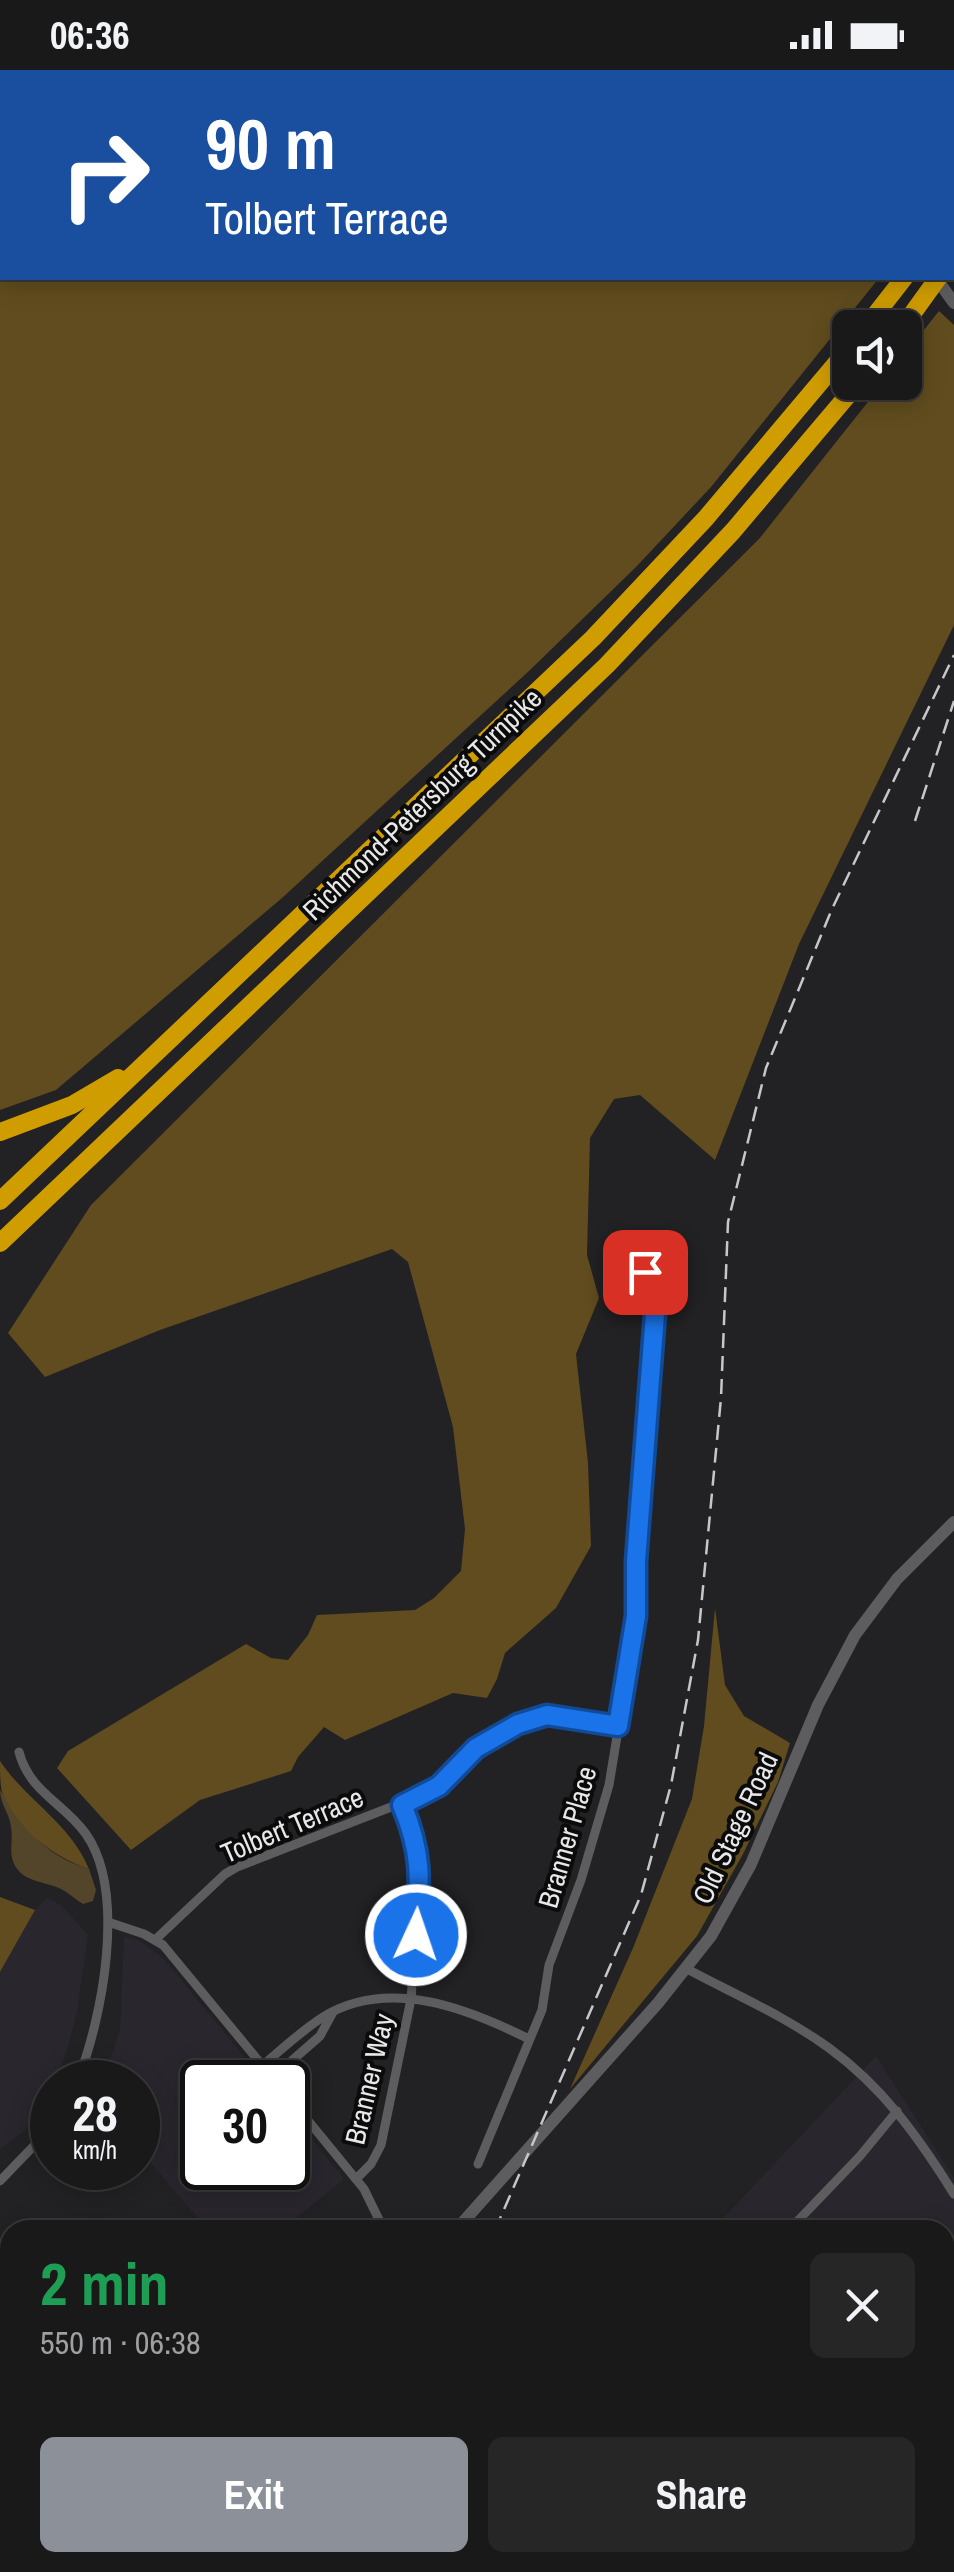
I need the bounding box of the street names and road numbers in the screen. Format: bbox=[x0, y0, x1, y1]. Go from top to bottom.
street label: Richmond-Petersburg Turnpike bbox=[294, 679, 550, 929]
street label: Old Stage Road bbox=[683, 1746, 787, 1910]
street label: Branner Place bbox=[529, 1762, 605, 1912]
street label: Tolbert Terrace bbox=[215, 1778, 369, 1872]
street label: Branner Way bbox=[336, 2009, 403, 2148]

